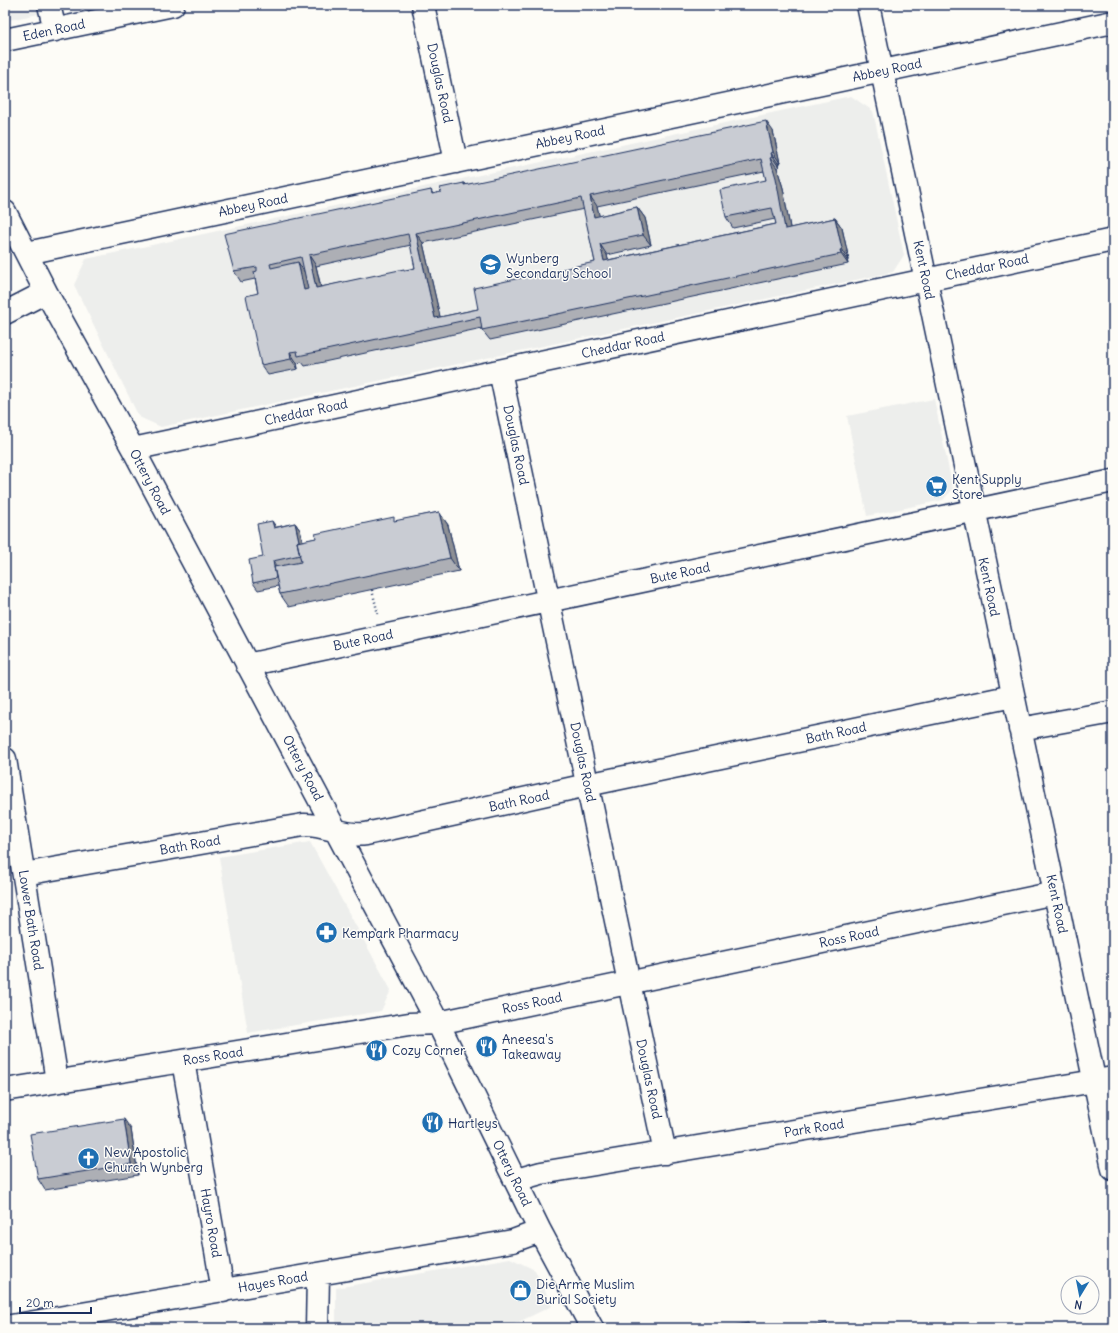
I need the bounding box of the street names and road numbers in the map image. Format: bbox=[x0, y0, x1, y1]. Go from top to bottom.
street label: Eden Road bbox=[21, 15, 87, 45]
street label: Douglas Road bbox=[423, 42, 457, 125]
street label: Abbey Road bbox=[851, 54, 924, 86]
street label: Abbey Road bbox=[534, 121, 607, 153]
street label: Abbey Road bbox=[217, 189, 290, 221]
street label: Kent Road bbox=[909, 239, 939, 301]
street label: Cheddar Road bbox=[944, 250, 1031, 284]
street label: Cheddar Road bbox=[580, 328, 667, 362]
street label: Cheddar Road bbox=[263, 395, 350, 429]
street label: Douglas Road bbox=[499, 404, 533, 487]
street label: Ottery Road bbox=[126, 446, 175, 518]
street label: Kent Road bbox=[974, 556, 1004, 618]
street label: Bute Road bbox=[648, 558, 712, 588]
street label: Bute Road bbox=[331, 625, 395, 655]
street label: Bath Road bbox=[804, 718, 868, 748]
street label: Douglas Road bbox=[566, 721, 600, 804]
street label: Ottery Road bbox=[279, 732, 328, 804]
street label: Bath Road bbox=[487, 786, 551, 816]
street label: Bath Road bbox=[158, 831, 222, 859]
street label: Lower Bath Road bbox=[15, 869, 47, 972]
street label: Kent Road bbox=[1042, 873, 1072, 935]
street label: Ross Road bbox=[817, 922, 881, 952]
street label: Ross Road bbox=[500, 988, 564, 1018]
street label: Douglas Road bbox=[632, 1038, 666, 1121]
street label: Ross Road bbox=[182, 1043, 245, 1069]
street label: Park Road bbox=[783, 1115, 846, 1141]
street label: Ottery Road bbox=[489, 1137, 536, 1209]
street label: Hayro Road bbox=[197, 1187, 226, 1259]
street label: Hayes Road bbox=[237, 1267, 310, 1296]

